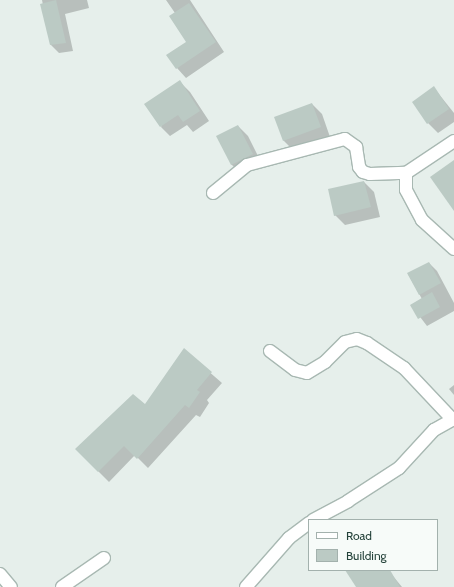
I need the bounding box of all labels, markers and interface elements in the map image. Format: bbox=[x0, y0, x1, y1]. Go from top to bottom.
legend bbox=[308, 519, 438, 571]
text: Road bbox=[346, 528, 372, 543]
text: Building bbox=[346, 548, 387, 563]

